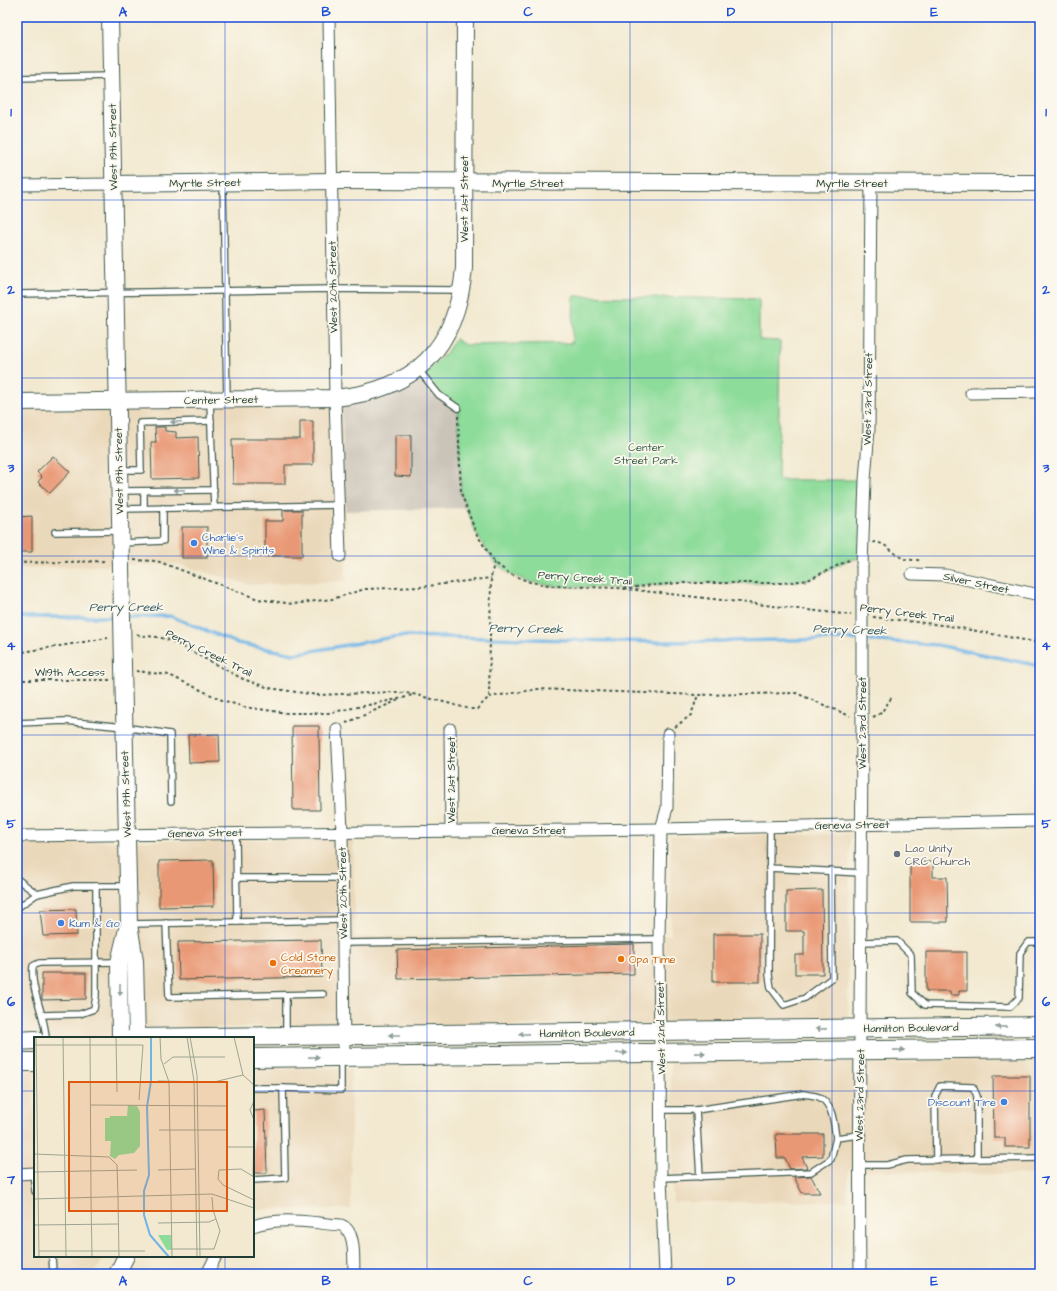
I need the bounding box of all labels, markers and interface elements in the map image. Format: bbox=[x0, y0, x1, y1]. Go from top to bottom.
text: A bbox=[119, 3, 128, 21]
text: B bbox=[321, 3, 331, 21]
text: C bbox=[523, 3, 533, 21]
text: D bbox=[727, 3, 736, 21]
text: E bbox=[930, 3, 938, 21]
text: 1 bbox=[10, 103, 12, 121]
street label: West 19th Street bbox=[105, 103, 121, 190]
text: 1 bbox=[1045, 103, 1047, 121]
street label: West 21st Street bbox=[457, 155, 472, 242]
street label: Myrtle Street bbox=[169, 175, 242, 192]
street label: Myrtle Street bbox=[492, 176, 564, 192]
street label: Myrtle Street bbox=[816, 176, 888, 192]
street label: West 20th Street bbox=[325, 240, 341, 333]
text: 2 bbox=[6, 281, 15, 299]
text: 2 bbox=[1041, 281, 1050, 299]
street label: West 23rd Street bbox=[860, 352, 876, 445]
street label: Center Street bbox=[184, 392, 259, 408]
one-way arrow bbox=[169, 419, 182, 425]
street label: West 19th Street bbox=[111, 427, 127, 514]
park label: Center Street Park bbox=[614, 440, 678, 468]
text: 3 bbox=[7, 459, 15, 477]
text: 3 bbox=[1042, 459, 1050, 477]
one-way arrow bbox=[172, 487, 185, 493]
place label: Charlie's Wine & Spirits bbox=[202, 530, 275, 558]
marker: Charlie's Wine & Spirits bbox=[189, 538, 199, 548]
street label: Perry Creek Trail bbox=[537, 567, 633, 590]
street label: Silver Street bbox=[942, 569, 1011, 597]
water label: Perry Creek bbox=[89, 599, 164, 616]
street label: Perry Creek Trail bbox=[859, 600, 955, 627]
water label: Perry Creek bbox=[489, 620, 564, 638]
water label: Perry Creek bbox=[813, 620, 888, 640]
street label: Perry Creek Trail bbox=[163, 626, 255, 681]
text: 4 bbox=[7, 637, 16, 655]
text: 4 bbox=[1042, 637, 1051, 655]
street label: W19th Access bbox=[35, 665, 106, 680]
street label: West 23rd Street bbox=[855, 676, 870, 769]
street label: West 21st Street bbox=[444, 736, 459, 823]
street label: West 19th Street bbox=[117, 750, 135, 838]
text: 5 bbox=[6, 815, 16, 833]
text: 5 bbox=[1041, 815, 1051, 833]
street label: Geneva Street bbox=[815, 817, 890, 833]
street label: Geneva Street bbox=[492, 823, 567, 838]
street label: Geneva Street bbox=[168, 825, 243, 841]
place label: Lao Unity CRC Church bbox=[905, 841, 971, 869]
street label: West 20th Street bbox=[335, 846, 351, 939]
marker: Lao Unity CRC Church bbox=[892, 849, 902, 859]
place label: Kum & Go bbox=[69, 916, 121, 931]
marker: Kum & Go bbox=[56, 918, 66, 928]
place label: Cold Stone Creamery bbox=[281, 950, 336, 979]
place label: Opa Time bbox=[629, 952, 676, 967]
marker: Opa Time bbox=[616, 954, 626, 964]
marker: Cold Stone Creamery bbox=[268, 958, 278, 968]
street label: West 22nd Street bbox=[653, 981, 669, 1074]
one-way arrow bbox=[116, 984, 123, 996]
text: 6 bbox=[7, 993, 16, 1011]
text: 6 bbox=[1042, 993, 1051, 1011]
street label: Hamilton Boulevard bbox=[863, 1020, 959, 1036]
one-way arrow bbox=[994, 1024, 1007, 1030]
street label: Hamilton Boulevard bbox=[539, 1025, 635, 1041]
one-way arrow bbox=[814, 1026, 827, 1032]
one-way arrow bbox=[518, 1030, 530, 1037]
one-way arrow bbox=[388, 1031, 400, 1038]
inset map bbox=[34, 1037, 254, 1257]
one-way arrow bbox=[893, 1047, 906, 1053]
street label: West 23rd Street bbox=[852, 1048, 868, 1141]
one-way arrow bbox=[616, 1050, 629, 1056]
one-way arrow bbox=[694, 1050, 707, 1056]
one-way arrow bbox=[308, 1054, 321, 1060]
place label: Discount Tire bbox=[928, 1095, 996, 1110]
marker: Discount Tire bbox=[999, 1097, 1009, 1107]
text: 7 bbox=[6, 1171, 16, 1189]
text: 7 bbox=[1041, 1171, 1051, 1189]
text: A bbox=[119, 1272, 128, 1290]
text: B bbox=[321, 1272, 331, 1290]
text: C bbox=[523, 1272, 533, 1290]
text: D bbox=[727, 1272, 736, 1290]
text: E bbox=[930, 1272, 938, 1290]

